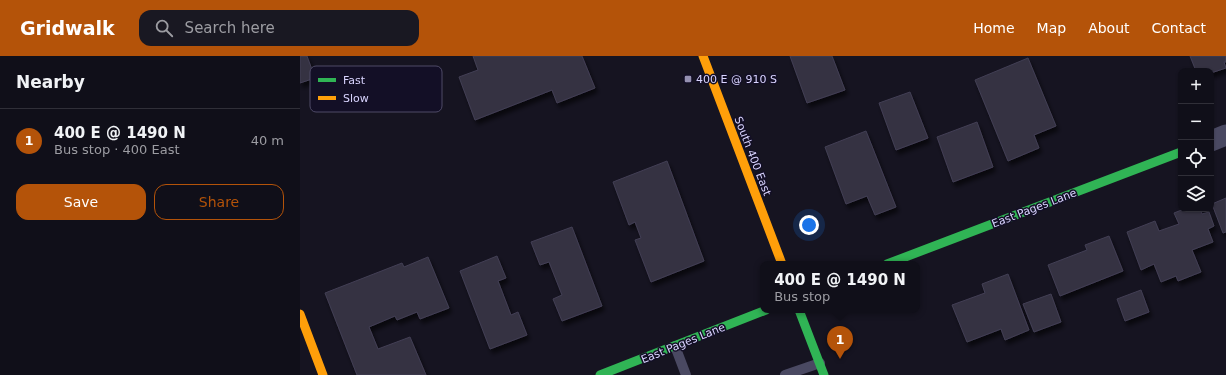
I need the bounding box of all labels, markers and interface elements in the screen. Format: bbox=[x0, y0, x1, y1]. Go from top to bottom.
search box bbox=[139, 10, 419, 46]
text: Gridwalk bbox=[20, 17, 115, 39]
icon: search bbox=[153, 17, 175, 39]
text: Search here bbox=[185, 19, 275, 37]
text: Home bbox=[973, 20, 1015, 36]
text: Map bbox=[1037, 20, 1066, 36]
text: About bbox=[1088, 20, 1130, 36]
text: Contact bbox=[1152, 20, 1206, 36]
legend bbox=[310, 66, 442, 112]
map controls bbox=[1178, 68, 1214, 212]
button: + bbox=[1178, 68, 1214, 104]
text: Nearby bbox=[16, 72, 85, 92]
place label: 400 E @ 910 S bbox=[696, 73, 777, 86]
text: Fast bbox=[343, 74, 366, 87]
marker: 400 E @ 910 S bbox=[683, 74, 693, 84]
text: Slow bbox=[343, 92, 369, 105]
button: − bbox=[1178, 104, 1214, 140]
street label: South 400 East bbox=[731, 115, 774, 198]
text: 400 E @ 1490 N bbox=[54, 124, 186, 142]
text: 1 bbox=[24, 133, 34, 148]
text: 40 m bbox=[251, 133, 284, 148]
button: locate bbox=[1178, 140, 1214, 176]
text: Bus stop · 400 East bbox=[54, 142, 180, 157]
button: layers bbox=[1178, 176, 1214, 212]
button: Save bbox=[16, 184, 146, 220]
button: Share bbox=[154, 184, 284, 220]
street label: East Pages Lane bbox=[990, 186, 1079, 231]
your location bbox=[799, 215, 819, 235]
popup bbox=[760, 261, 920, 313]
text: 400 E @ 1490 N bbox=[774, 271, 906, 289]
text: Bus stop bbox=[774, 289, 830, 304]
street label: East Pages Lane bbox=[639, 321, 727, 366]
pin: 1 bbox=[827, 326, 853, 359]

